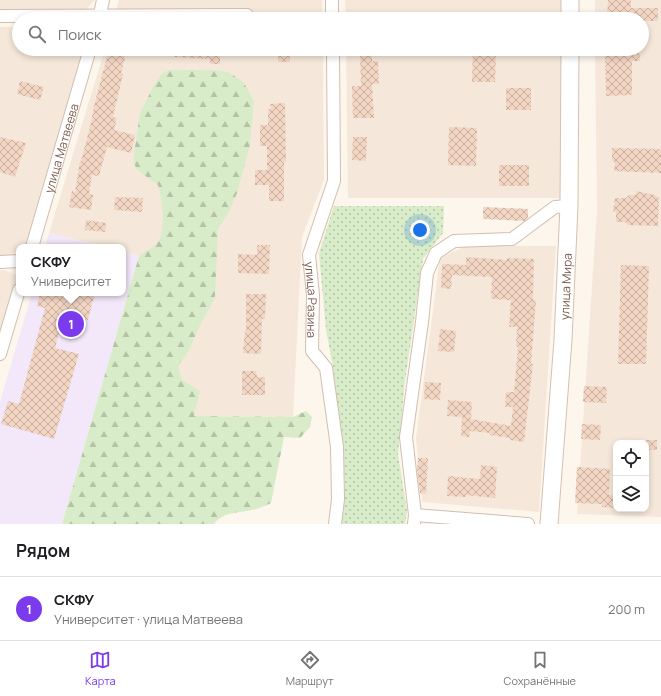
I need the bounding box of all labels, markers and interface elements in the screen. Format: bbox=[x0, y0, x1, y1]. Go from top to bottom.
search box bbox=[12, 12, 649, 56]
icon: search bbox=[26, 23, 48, 45]
text: Поиск bbox=[58, 24, 102, 45]
street label: улица Матвеева bbox=[40, 101, 82, 195]
your location bbox=[410, 220, 430, 240]
popup bbox=[16, 244, 126, 296]
text: СКФУ bbox=[31, 251, 71, 272]
street label: улица Мира bbox=[555, 253, 575, 320]
street label: улица Разина bbox=[301, 261, 321, 338]
text: Университет bbox=[31, 272, 111, 290]
pin: 1 bbox=[58, 309, 84, 339]
map controls bbox=[613, 440, 649, 512]
button: locate bbox=[613, 440, 649, 476]
button: layers bbox=[613, 476, 649, 512]
text: Рядом bbox=[16, 539, 70, 562]
text: СКФУ bbox=[54, 589, 94, 610]
text: 1 bbox=[26, 600, 32, 618]
text: 200 m bbox=[608, 600, 645, 618]
text: Университет · улица Матвеева bbox=[54, 610, 243, 628]
tab: Карта bbox=[85, 649, 116, 688]
tab: Маршрут bbox=[286, 649, 334, 688]
tab: Сохранённые bbox=[504, 649, 576, 688]

